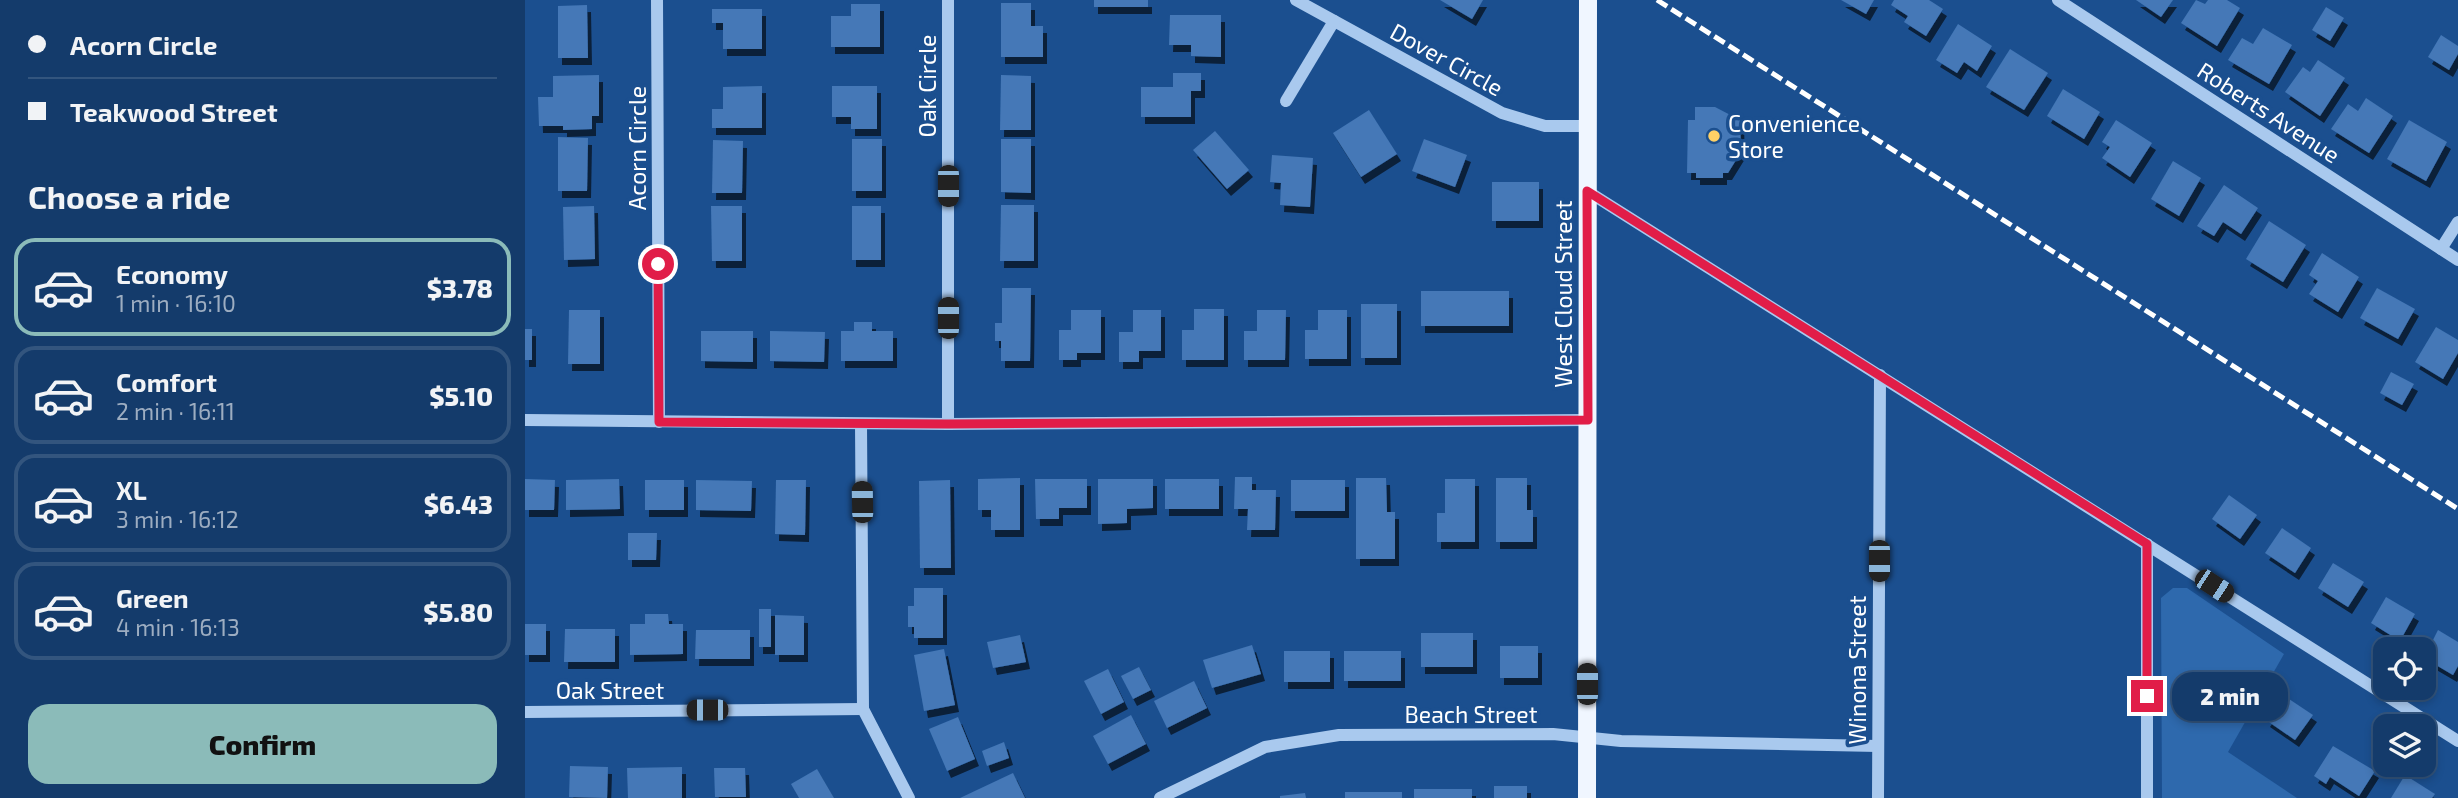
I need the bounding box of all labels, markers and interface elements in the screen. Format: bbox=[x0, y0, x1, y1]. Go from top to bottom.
street label: Dover Circle bbox=[1386, 17, 1508, 101]
text: Acorn Circle bbox=[70, 29, 218, 60]
street label: Oak Circle bbox=[913, 35, 941, 137]
street label: Roberts Avenue bbox=[2193, 56, 2345, 168]
street label: Acorn Circle bbox=[623, 86, 651, 210]
text: Teakwood Street bbox=[70, 96, 278, 127]
place label: Convenience Store bbox=[1728, 109, 1860, 163]
marker: Convenience Store bbox=[1706, 128, 1722, 144]
car bbox=[938, 165, 959, 207]
text: Choose a ride bbox=[28, 177, 231, 215]
street label: West Cloud Street bbox=[1549, 200, 1577, 388]
route start bbox=[642, 248, 674, 280]
icon: car bbox=[32, 256, 95, 319]
text: Economy bbox=[116, 258, 228, 289]
text: $3.78 bbox=[427, 272, 493, 303]
text: 1 min · 16:10 bbox=[116, 289, 236, 317]
car bbox=[938, 297, 959, 339]
icon: car bbox=[32, 364, 95, 427]
text: Comfort bbox=[116, 366, 217, 397]
text: $5.10 bbox=[429, 380, 493, 411]
text: 2 min · 16:11 bbox=[116, 397, 235, 425]
icon: car bbox=[32, 472, 95, 535]
text: XL bbox=[116, 474, 147, 505]
car bbox=[852, 481, 873, 523]
text: $6.43 bbox=[424, 488, 493, 519]
text: 3 min · 16:12 bbox=[116, 505, 239, 533]
car bbox=[1869, 540, 1890, 582]
car bbox=[2191, 566, 2238, 606]
icon: car bbox=[32, 580, 95, 643]
text: Green bbox=[116, 582, 189, 613]
street label: Winona Street bbox=[1843, 595, 1871, 744]
text: $5.80 bbox=[423, 596, 493, 627]
text: 4 min · 16:13 bbox=[116, 613, 240, 641]
map controls bbox=[2373, 637, 2436, 777]
button: locate bbox=[2373, 637, 2436, 700]
car bbox=[1577, 663, 1598, 705]
callout: 2 min bbox=[2171, 672, 2287, 720]
street label: Oak Street bbox=[556, 676, 664, 704]
route end bbox=[2131, 680, 2163, 712]
text: 2 min bbox=[2200, 682, 2260, 710]
car bbox=[687, 700, 729, 721]
street label: Beach Street bbox=[1405, 700, 1538, 728]
button: Confirm bbox=[28, 704, 497, 784]
button: layers bbox=[2373, 714, 2436, 777]

